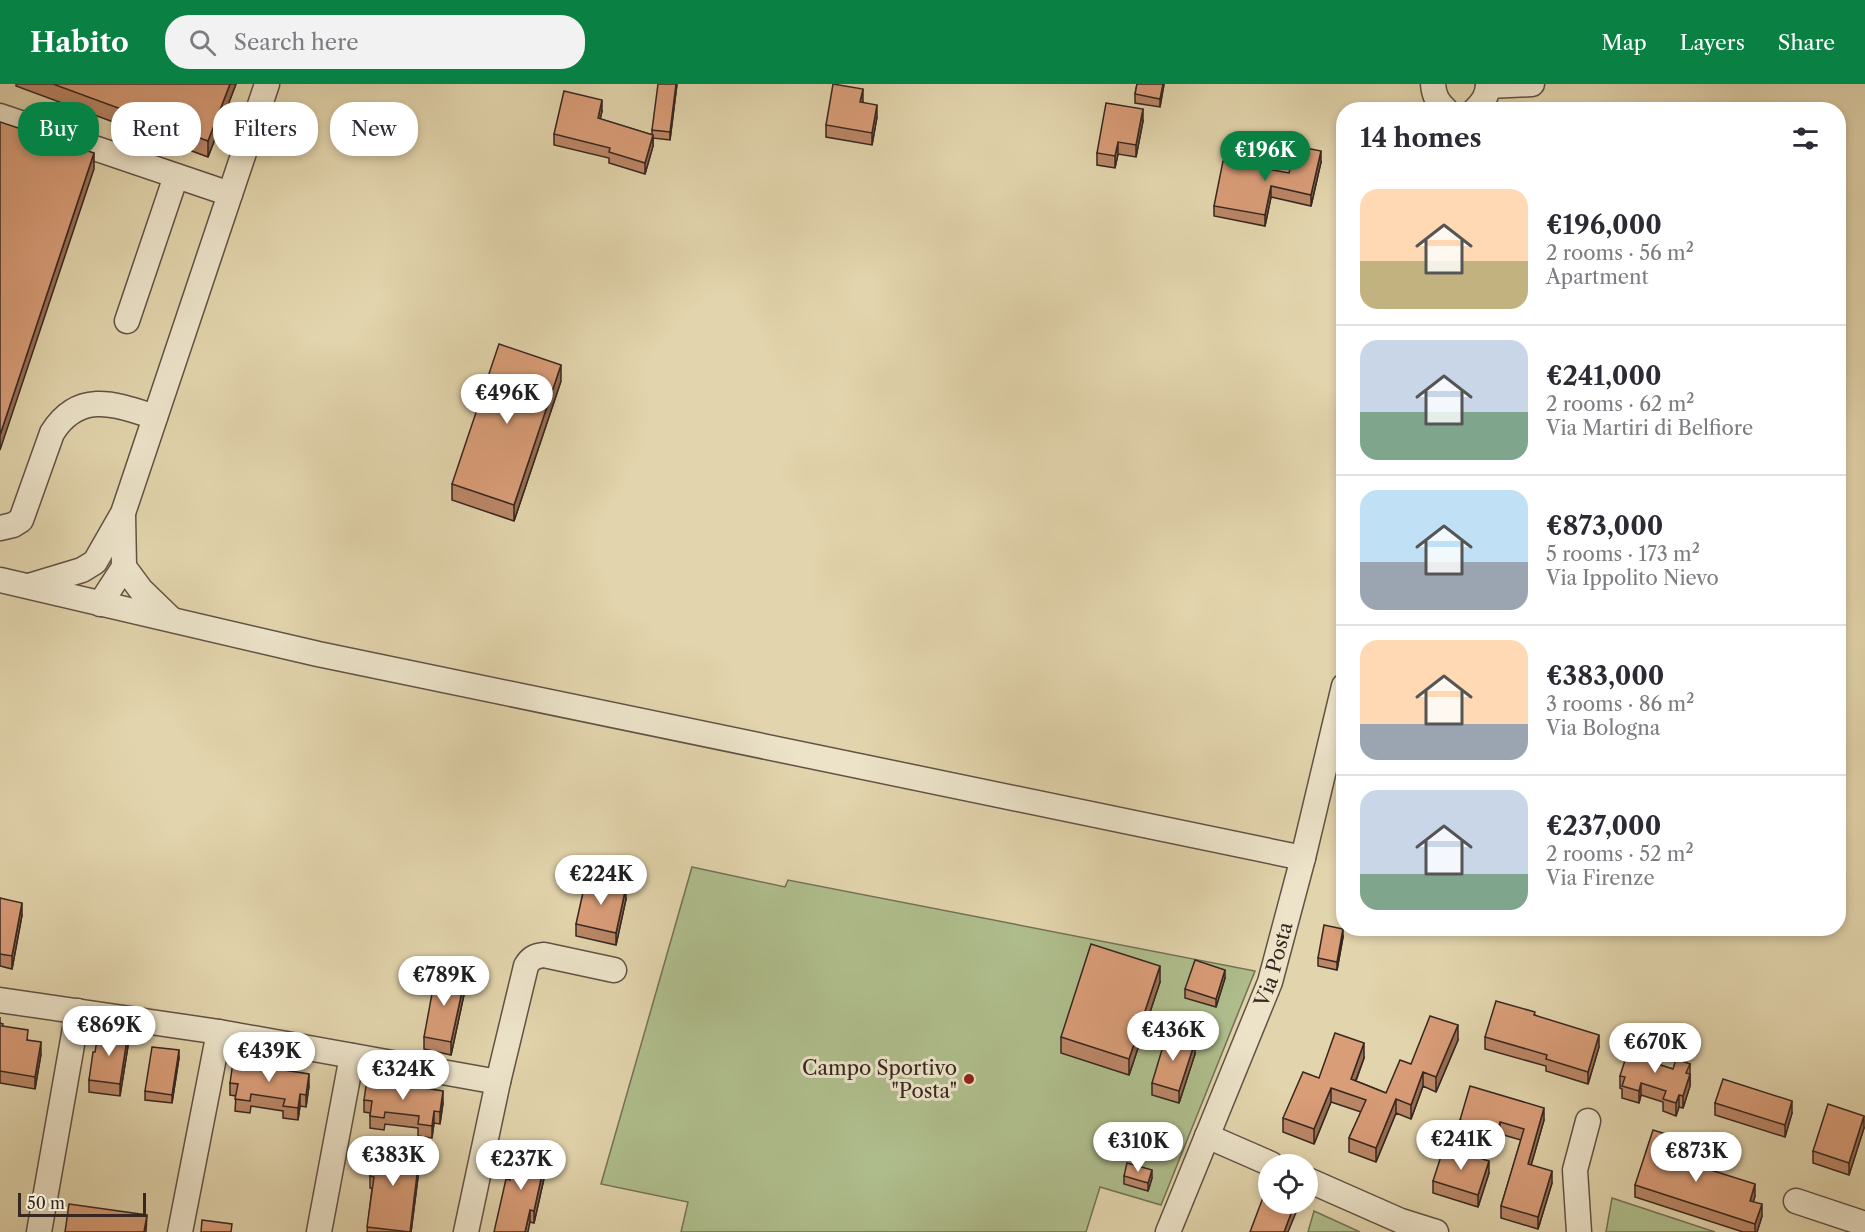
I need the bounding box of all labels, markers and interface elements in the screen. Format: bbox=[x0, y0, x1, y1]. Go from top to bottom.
search box bbox=[165, 15, 585, 69]
text: Habito bbox=[30, 25, 129, 59]
icon: search bbox=[186, 26, 219, 59]
text: Search here bbox=[234, 29, 358, 56]
text: Map bbox=[1602, 30, 1647, 55]
text: Layers bbox=[1680, 30, 1745, 55]
text: Share bbox=[1778, 30, 1835, 55]
chip: Buy bbox=[18, 102, 99, 156]
chip: Rent bbox=[111, 102, 201, 156]
chip: Filters bbox=[213, 102, 318, 156]
chip: New bbox=[330, 102, 418, 156]
text: 14 homes bbox=[1360, 122, 1482, 154]
icon: filters bbox=[1789, 122, 1822, 155]
pin: €196K bbox=[1223, 131, 1307, 182]
text: €196K bbox=[1234, 138, 1296, 162]
text: €196,000 bbox=[1546, 209, 1662, 241]
icon: home bbox=[1408, 213, 1480, 285]
text: 2 rooms · 56 m² bbox=[1546, 241, 1694, 265]
text: Apartment bbox=[1546, 265, 1649, 289]
text: €241,000 bbox=[1546, 360, 1662, 392]
icon: home bbox=[1408, 364, 1480, 436]
pin: €496K bbox=[465, 374, 549, 425]
text: €496K bbox=[475, 381, 539, 405]
text: 2 rooms · 62 m² bbox=[1546, 392, 1694, 416]
text: Via Martiri di Belfiore bbox=[1546, 416, 1753, 440]
text: €873,000 bbox=[1546, 510, 1663, 542]
icon: home bbox=[1408, 514, 1480, 586]
text: 5 rooms · 173 m² bbox=[1546, 542, 1700, 566]
text: Via Ippolito Nievo bbox=[1546, 566, 1719, 590]
text: €383,000 bbox=[1546, 660, 1664, 692]
icon: home bbox=[1408, 664, 1480, 736]
text: 3 rooms · 86 m² bbox=[1546, 692, 1694, 716]
text: Via Bologna bbox=[1546, 716, 1660, 740]
text: €237,000 bbox=[1546, 810, 1661, 842]
icon: home bbox=[1408, 814, 1480, 886]
text: 2 rooms · 52 m² bbox=[1546, 842, 1694, 866]
pin: €224K bbox=[559, 855, 643, 906]
text: €224K bbox=[569, 862, 633, 886]
text: Via Firenze bbox=[1546, 866, 1655, 890]
street label: Via Posta bbox=[1249, 919, 1298, 1011]
pin: €789K bbox=[402, 956, 486, 1007]
text: €789K bbox=[412, 963, 476, 987]
pin: €869K bbox=[67, 1006, 151, 1057]
pin: €436K bbox=[1131, 1011, 1215, 1062]
text: €869K bbox=[77, 1013, 141, 1037]
text: €436K bbox=[1141, 1018, 1205, 1042]
pin: €670K bbox=[1613, 1023, 1697, 1074]
text: €670K bbox=[1623, 1030, 1687, 1054]
pin: €439K bbox=[227, 1032, 311, 1083]
text: €439K bbox=[237, 1039, 301, 1063]
pin: €324K bbox=[361, 1050, 445, 1101]
place label: Campo Sportivo "Posta" bbox=[802, 1056, 957, 1103]
text: €324K bbox=[371, 1057, 435, 1081]
marker: Campo Sportivo "Posta" bbox=[962, 1072, 976, 1086]
pin: €241K bbox=[1419, 1120, 1503, 1171]
pin: €310K bbox=[1096, 1122, 1180, 1173]
text: €241K bbox=[1430, 1127, 1492, 1151]
text: €310K bbox=[1107, 1129, 1169, 1153]
pin: €873K bbox=[1654, 1132, 1738, 1183]
pin: €383K bbox=[351, 1136, 435, 1187]
text: €873K bbox=[1665, 1139, 1727, 1163]
pin: €237K bbox=[479, 1140, 563, 1191]
text: €383K bbox=[361, 1143, 425, 1167]
text: €237K bbox=[490, 1147, 552, 1171]
map controls bbox=[1258, 1154, 1318, 1214]
button: locate bbox=[1258, 1154, 1318, 1214]
scale bar bbox=[18, 1190, 146, 1218]
text: 50 m bbox=[27, 1193, 65, 1213]

